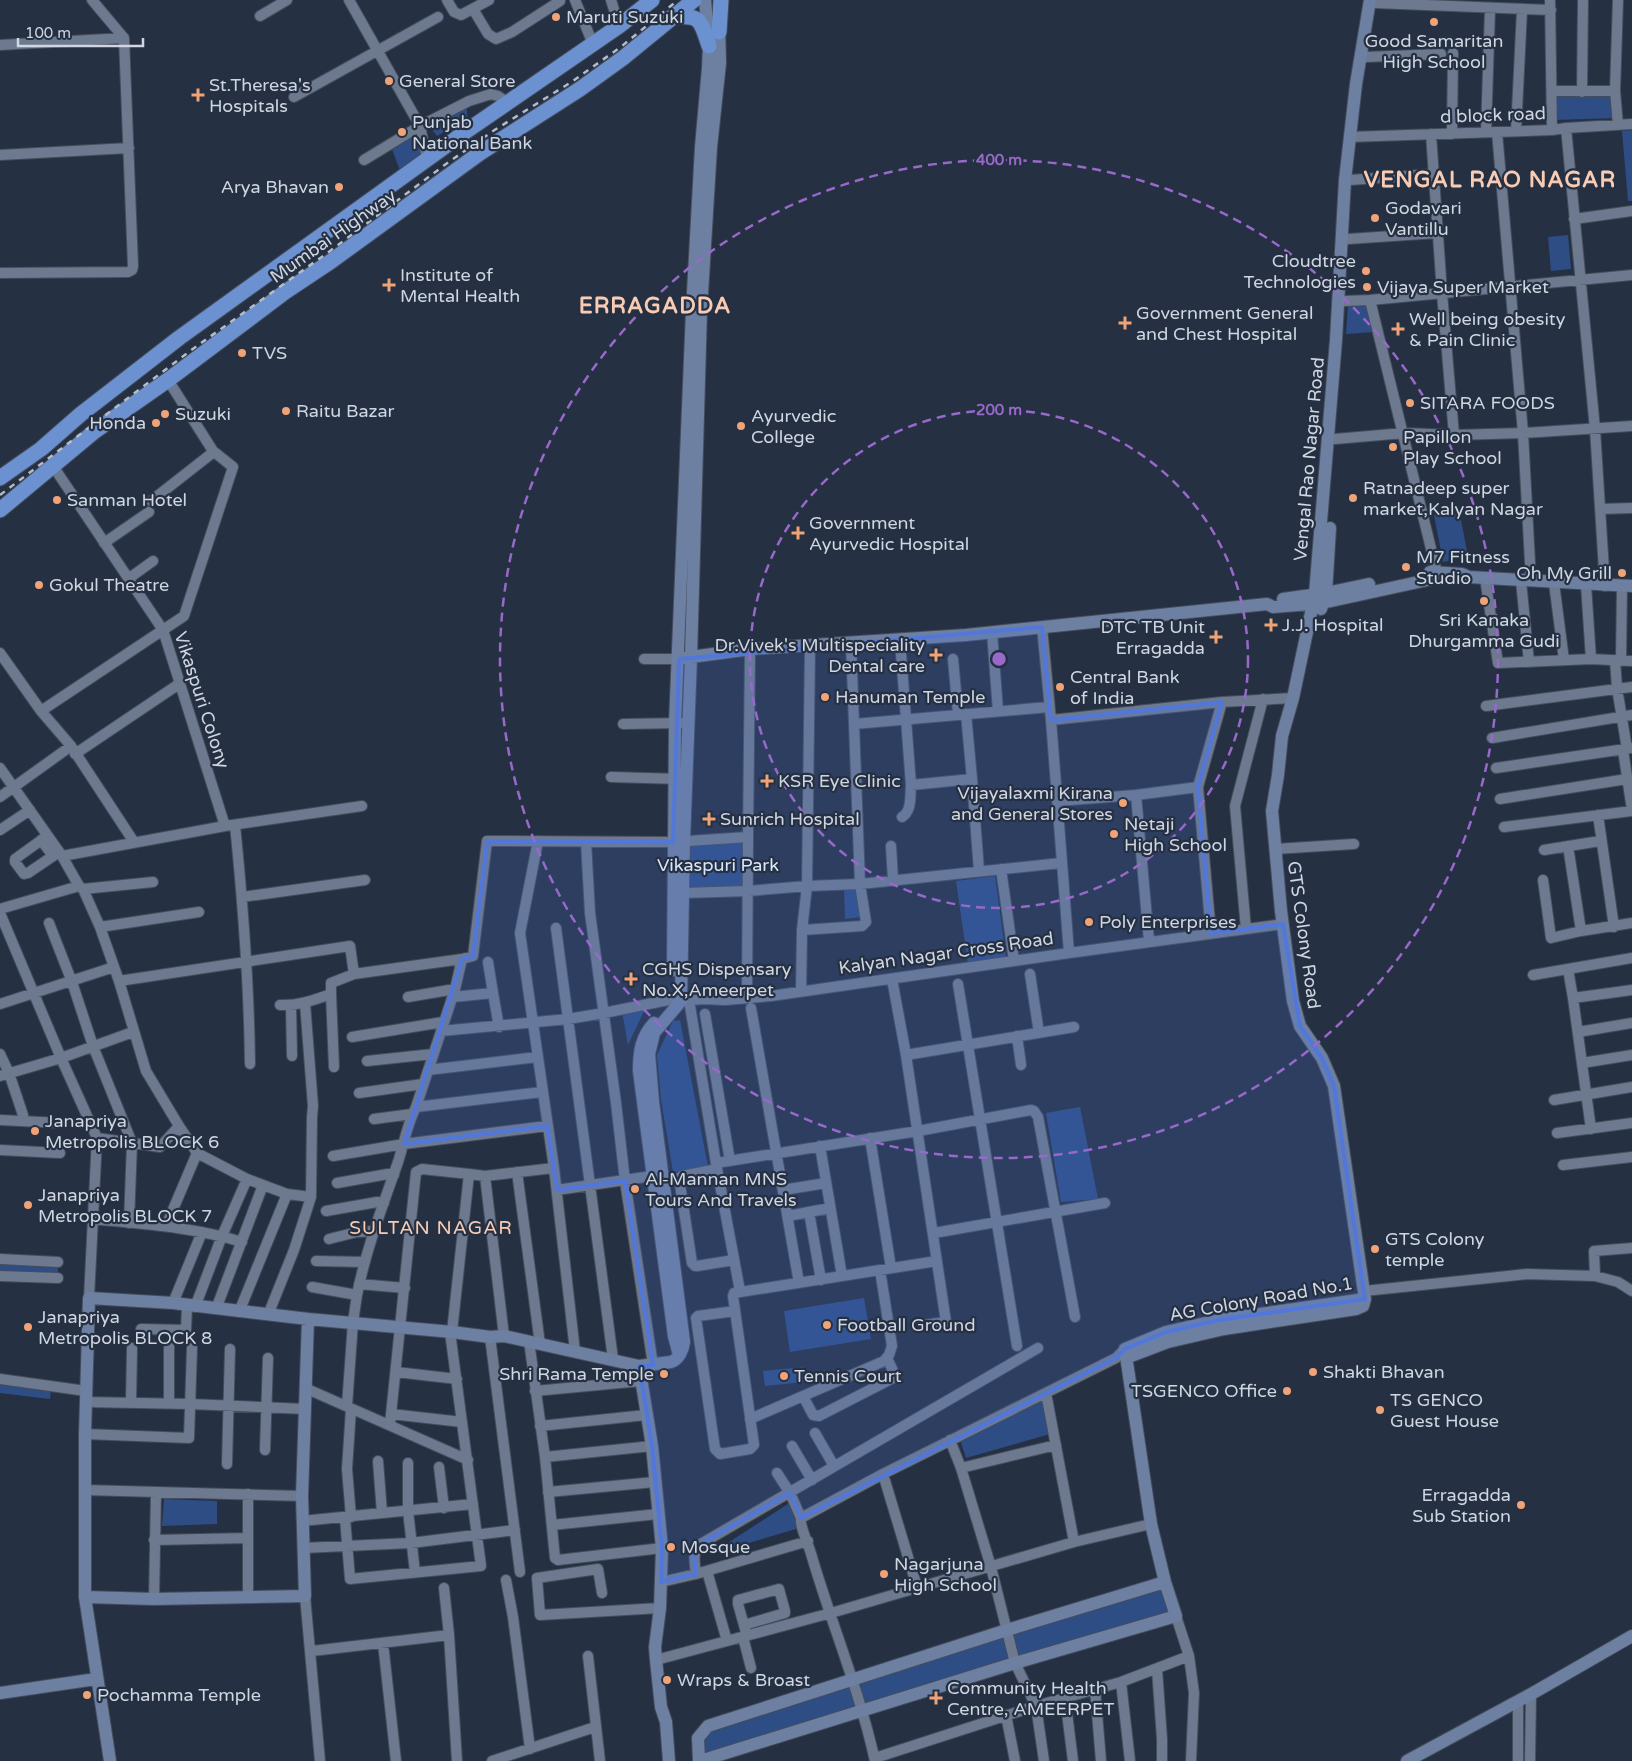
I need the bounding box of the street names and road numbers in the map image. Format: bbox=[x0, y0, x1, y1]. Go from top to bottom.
street label: d block road bbox=[1440, 102, 1546, 128]
street label: Mumbai Highway bbox=[266, 184, 401, 288]
street label: Vengal Rao Nagar Road bbox=[1289, 356, 1329, 562]
street label: Vikaspuri Colony bbox=[170, 629, 235, 772]
street label: GTS Colony Road bbox=[1283, 860, 1325, 1010]
street label: Kalyan Nagar Cross Road bbox=[837, 927, 1055, 979]
street label: AG Colony Road No.1 bbox=[1167, 1272, 1355, 1326]

